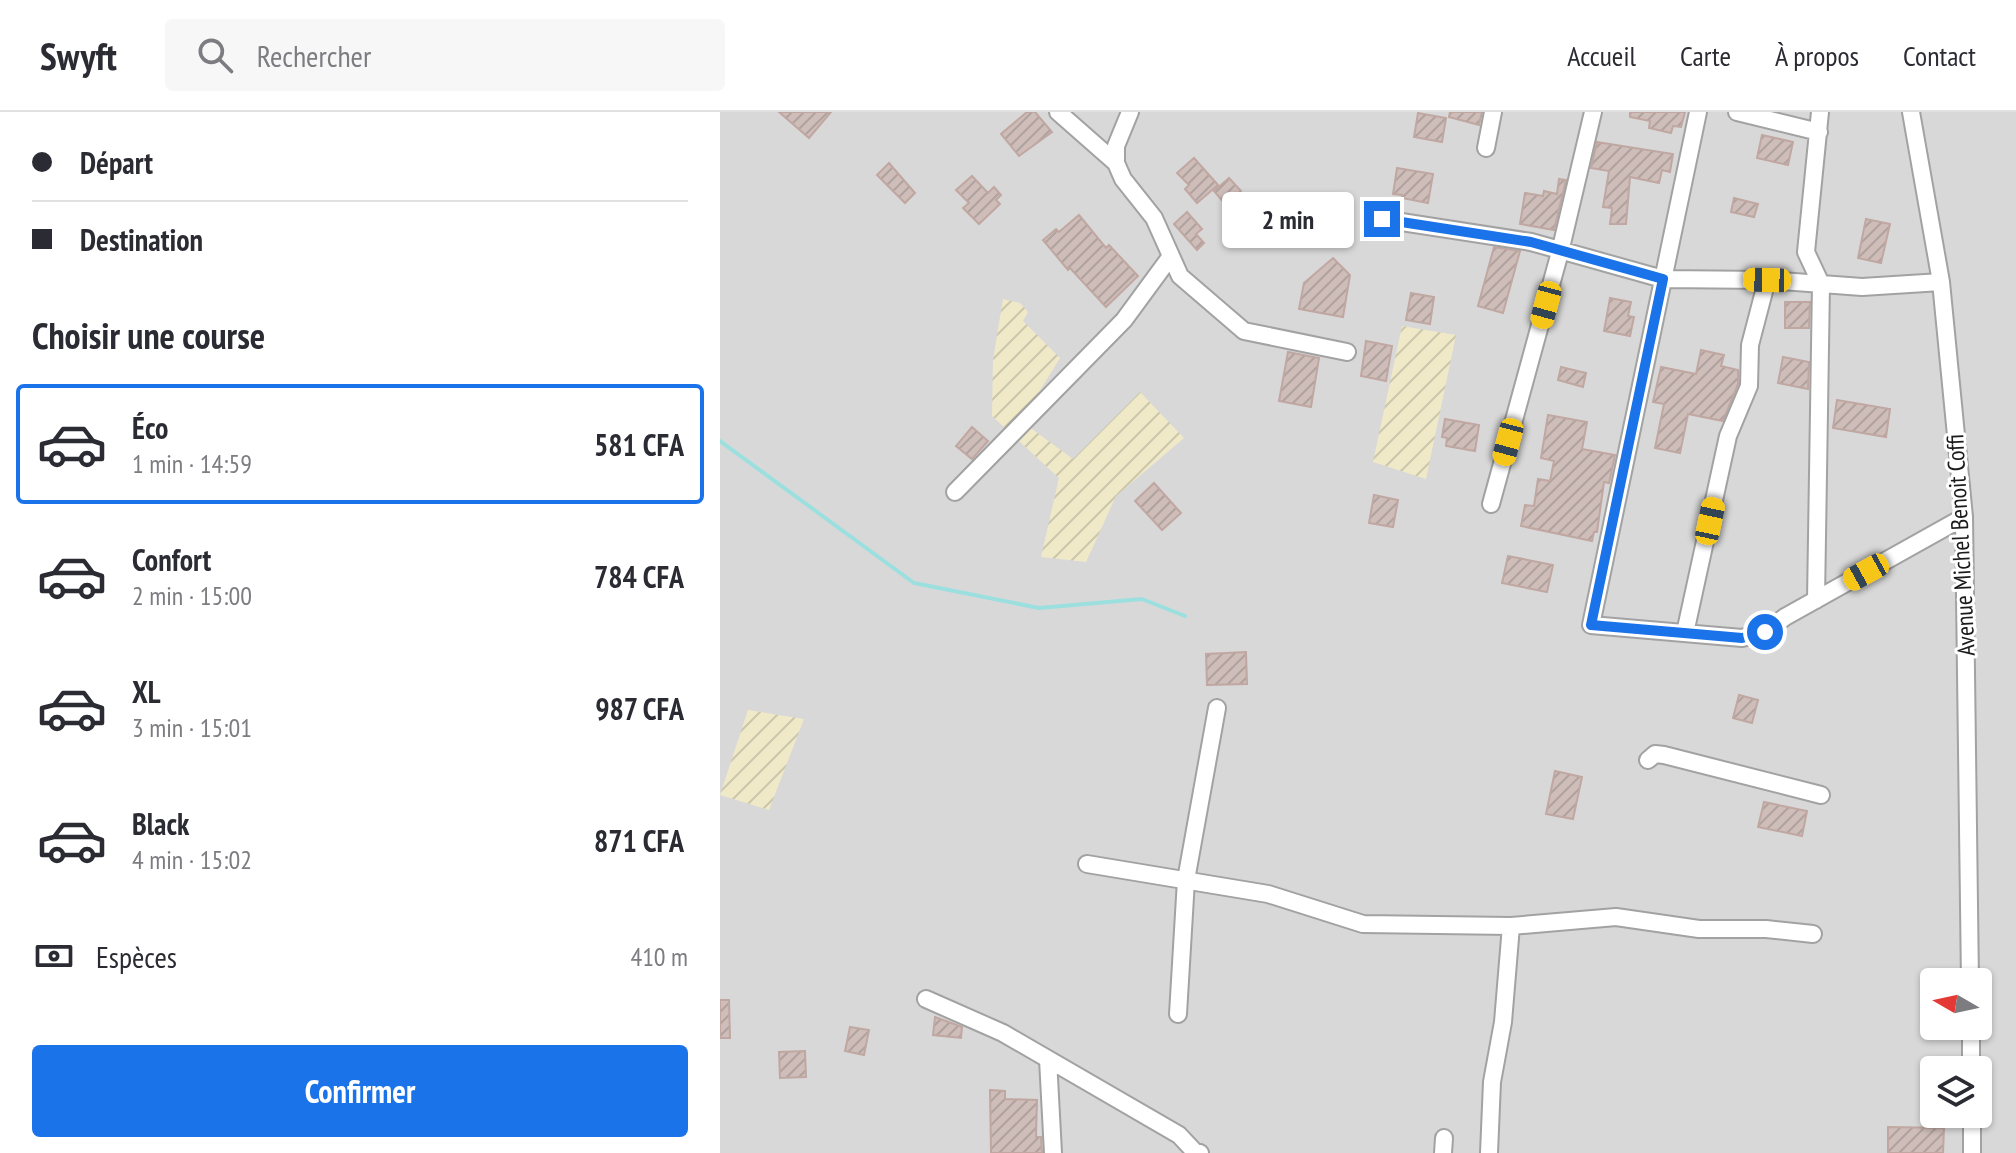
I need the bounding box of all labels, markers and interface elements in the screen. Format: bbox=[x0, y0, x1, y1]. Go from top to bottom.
search box bbox=[165, 19, 725, 91]
text: Swyft bbox=[40, 31, 117, 80]
icon: search bbox=[193, 33, 237, 77]
text: Rechercher bbox=[257, 36, 371, 75]
text: Accueil bbox=[1567, 37, 1636, 74]
text: Carte bbox=[1680, 37, 1731, 74]
text: À propos bbox=[1775, 37, 1859, 74]
text: Contact bbox=[1903, 37, 1976, 74]
text: Départ bbox=[80, 143, 153, 182]
callout: 2 min bbox=[1222, 191, 1354, 247]
route end bbox=[1364, 201, 1400, 237]
text: 2 min bbox=[1262, 203, 1314, 236]
text: Destination bbox=[80, 220, 203, 259]
car bbox=[1743, 268, 1791, 292]
car bbox=[1528, 279, 1564, 331]
text: Choisir une course bbox=[32, 312, 265, 359]
icon: car bbox=[36, 408, 108, 480]
text: Éco bbox=[132, 408, 168, 447]
car bbox=[1490, 416, 1526, 468]
text: 581 CFA bbox=[594, 425, 684, 464]
street label: Avenue Michel Benoit Coffi bbox=[1939, 433, 1982, 657]
text: 1 min · 14:59 bbox=[132, 447, 252, 480]
car bbox=[1693, 495, 1727, 547]
icon: car bbox=[36, 540, 108, 612]
text: Confort bbox=[132, 540, 211, 579]
car bbox=[1839, 550, 1893, 594]
text: 784 CFA bbox=[594, 557, 684, 596]
text: 2 min · 15:00 bbox=[132, 579, 252, 612]
route start bbox=[1747, 614, 1783, 650]
icon: car bbox=[36, 672, 108, 744]
text: XL bbox=[132, 672, 161, 711]
text: 987 CFA bbox=[595, 689, 684, 728]
text: 3 min · 15:01 bbox=[132, 711, 252, 744]
icon: car bbox=[36, 804, 108, 876]
text: Black bbox=[132, 804, 189, 843]
text: 871 CFA bbox=[594, 821, 684, 860]
text: 4 min · 15:02 bbox=[132, 843, 252, 876]
icon: cash bbox=[32, 934, 76, 978]
text: Espèces bbox=[96, 937, 177, 976]
text: 410 m bbox=[630, 940, 688, 973]
north arrow bbox=[1920, 968, 1992, 1040]
map controls bbox=[1920, 968, 1992, 1128]
button: Confirmer bbox=[32, 1045, 688, 1137]
button: layers bbox=[1920, 1056, 1992, 1128]

